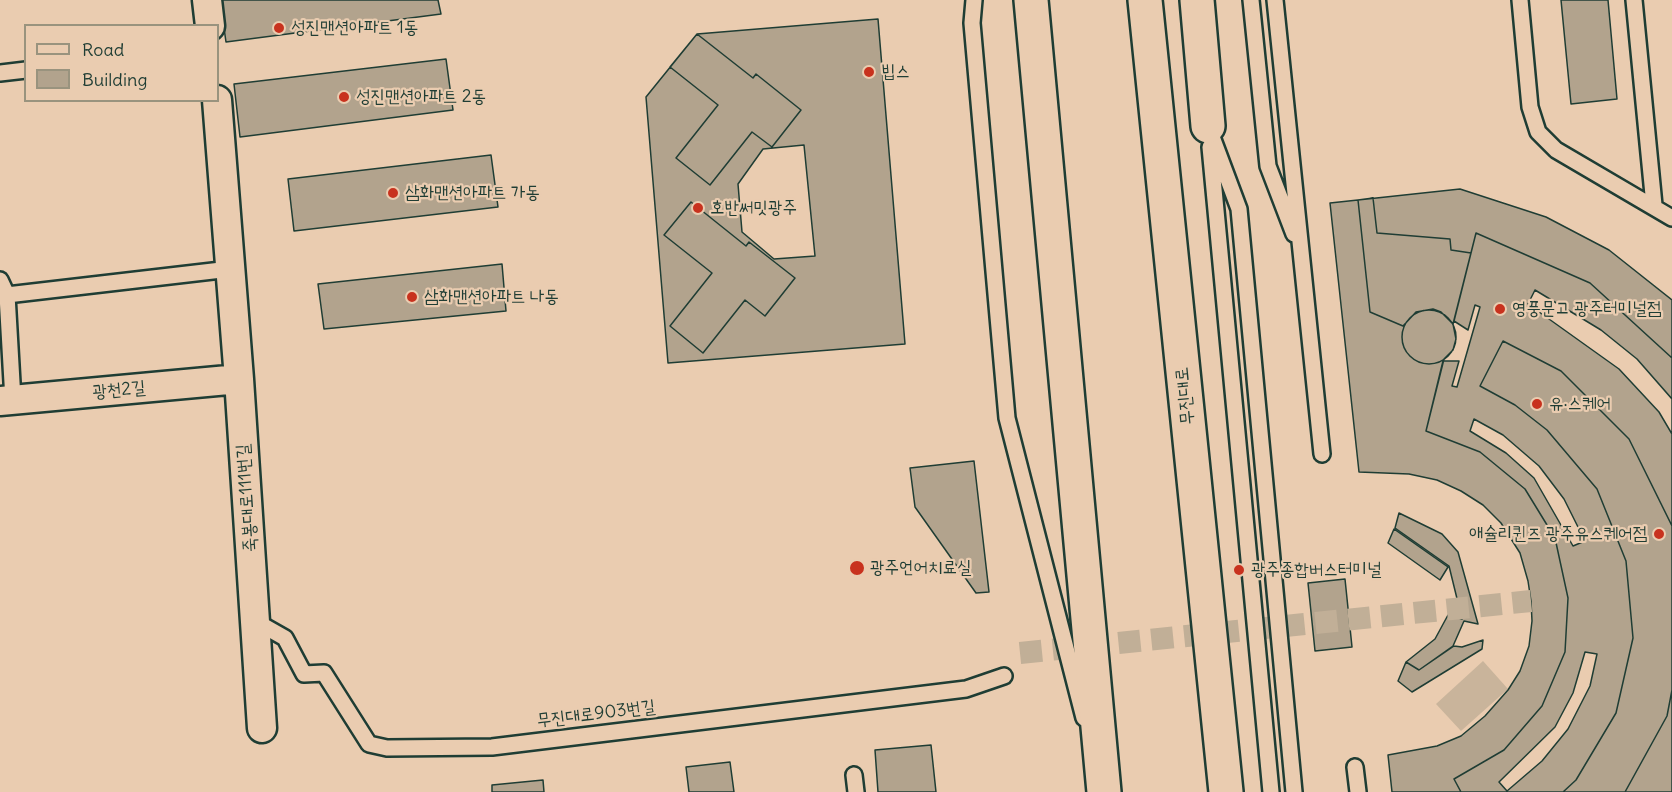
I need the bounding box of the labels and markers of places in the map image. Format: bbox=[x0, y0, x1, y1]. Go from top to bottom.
place label: 성진맨션아파트 1동 bbox=[291, 17, 418, 39]
marker: 성진맨션아파트 1동 bbox=[272, 21, 286, 35]
place label: 빕스 bbox=[881, 61, 910, 83]
marker: 빕스 bbox=[862, 65, 876, 79]
place label: 성진맨션아파트 2동 bbox=[356, 86, 486, 108]
marker: 성진맨션아파트 2동 bbox=[337, 90, 351, 104]
place label: 삼화맨션아파트 가동 bbox=[405, 182, 540, 204]
marker: 삼화맨션아파트 가동 bbox=[386, 186, 400, 200]
place label: 호반써밋광주 bbox=[710, 197, 797, 219]
marker: 호반써밋광주 bbox=[691, 201, 705, 215]
place label: 삼화맨션아파트 나동 bbox=[424, 286, 559, 308]
marker: 삼화맨션아파트 나동 bbox=[405, 290, 419, 304]
place label: 영풍문고 광주터미널점 bbox=[1512, 298, 1661, 320]
marker: 영풍문고 광주터미널점 bbox=[1493, 302, 1507, 316]
place label: 유·스퀘어 bbox=[1549, 393, 1611, 415]
marker: 유·스퀘어 bbox=[1530, 397, 1544, 411]
place label: 애슐리퀸즈 광주유스퀘어점 bbox=[1469, 523, 1647, 545]
marker: 애슐리퀸즈 광주유스퀘어점 bbox=[1652, 527, 1666, 541]
place label: 광주언어치료실 bbox=[870, 557, 971, 579]
marker: 광주언어치료실 bbox=[848, 559, 866, 577]
place label: 광주종합버스터미널 bbox=[1251, 559, 1381, 581]
marker: 광주종합버스터미널 bbox=[1232, 563, 1246, 577]

